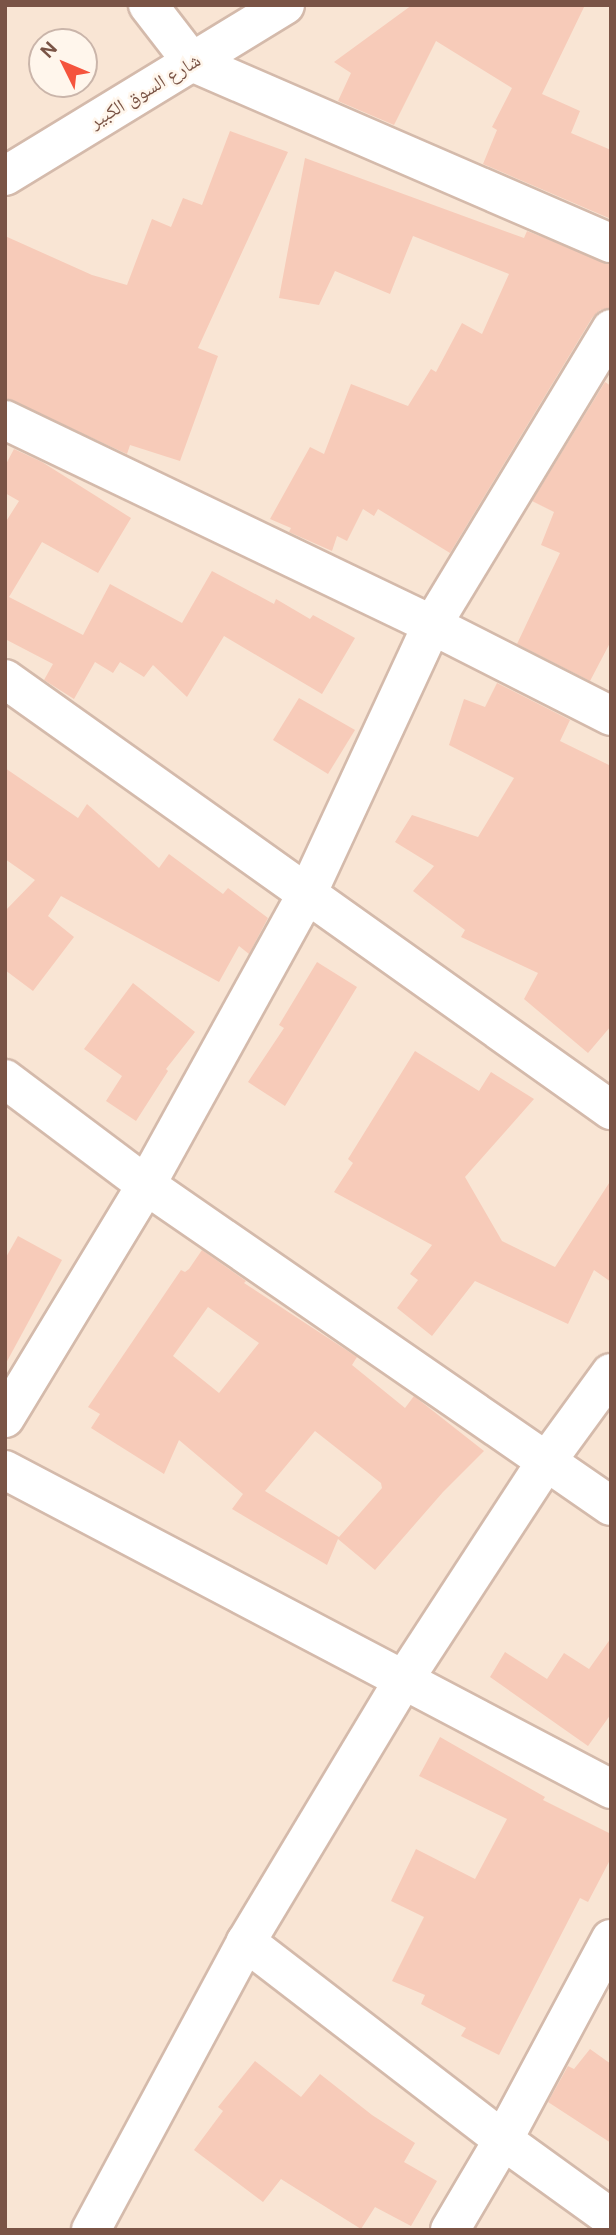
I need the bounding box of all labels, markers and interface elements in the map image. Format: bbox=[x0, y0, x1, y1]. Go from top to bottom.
north arrow bbox=[28, 28, 98, 98]
text: N bbox=[35, 36, 63, 63]
street label: شارع السوق الكبير bbox=[85, 49, 205, 133]

